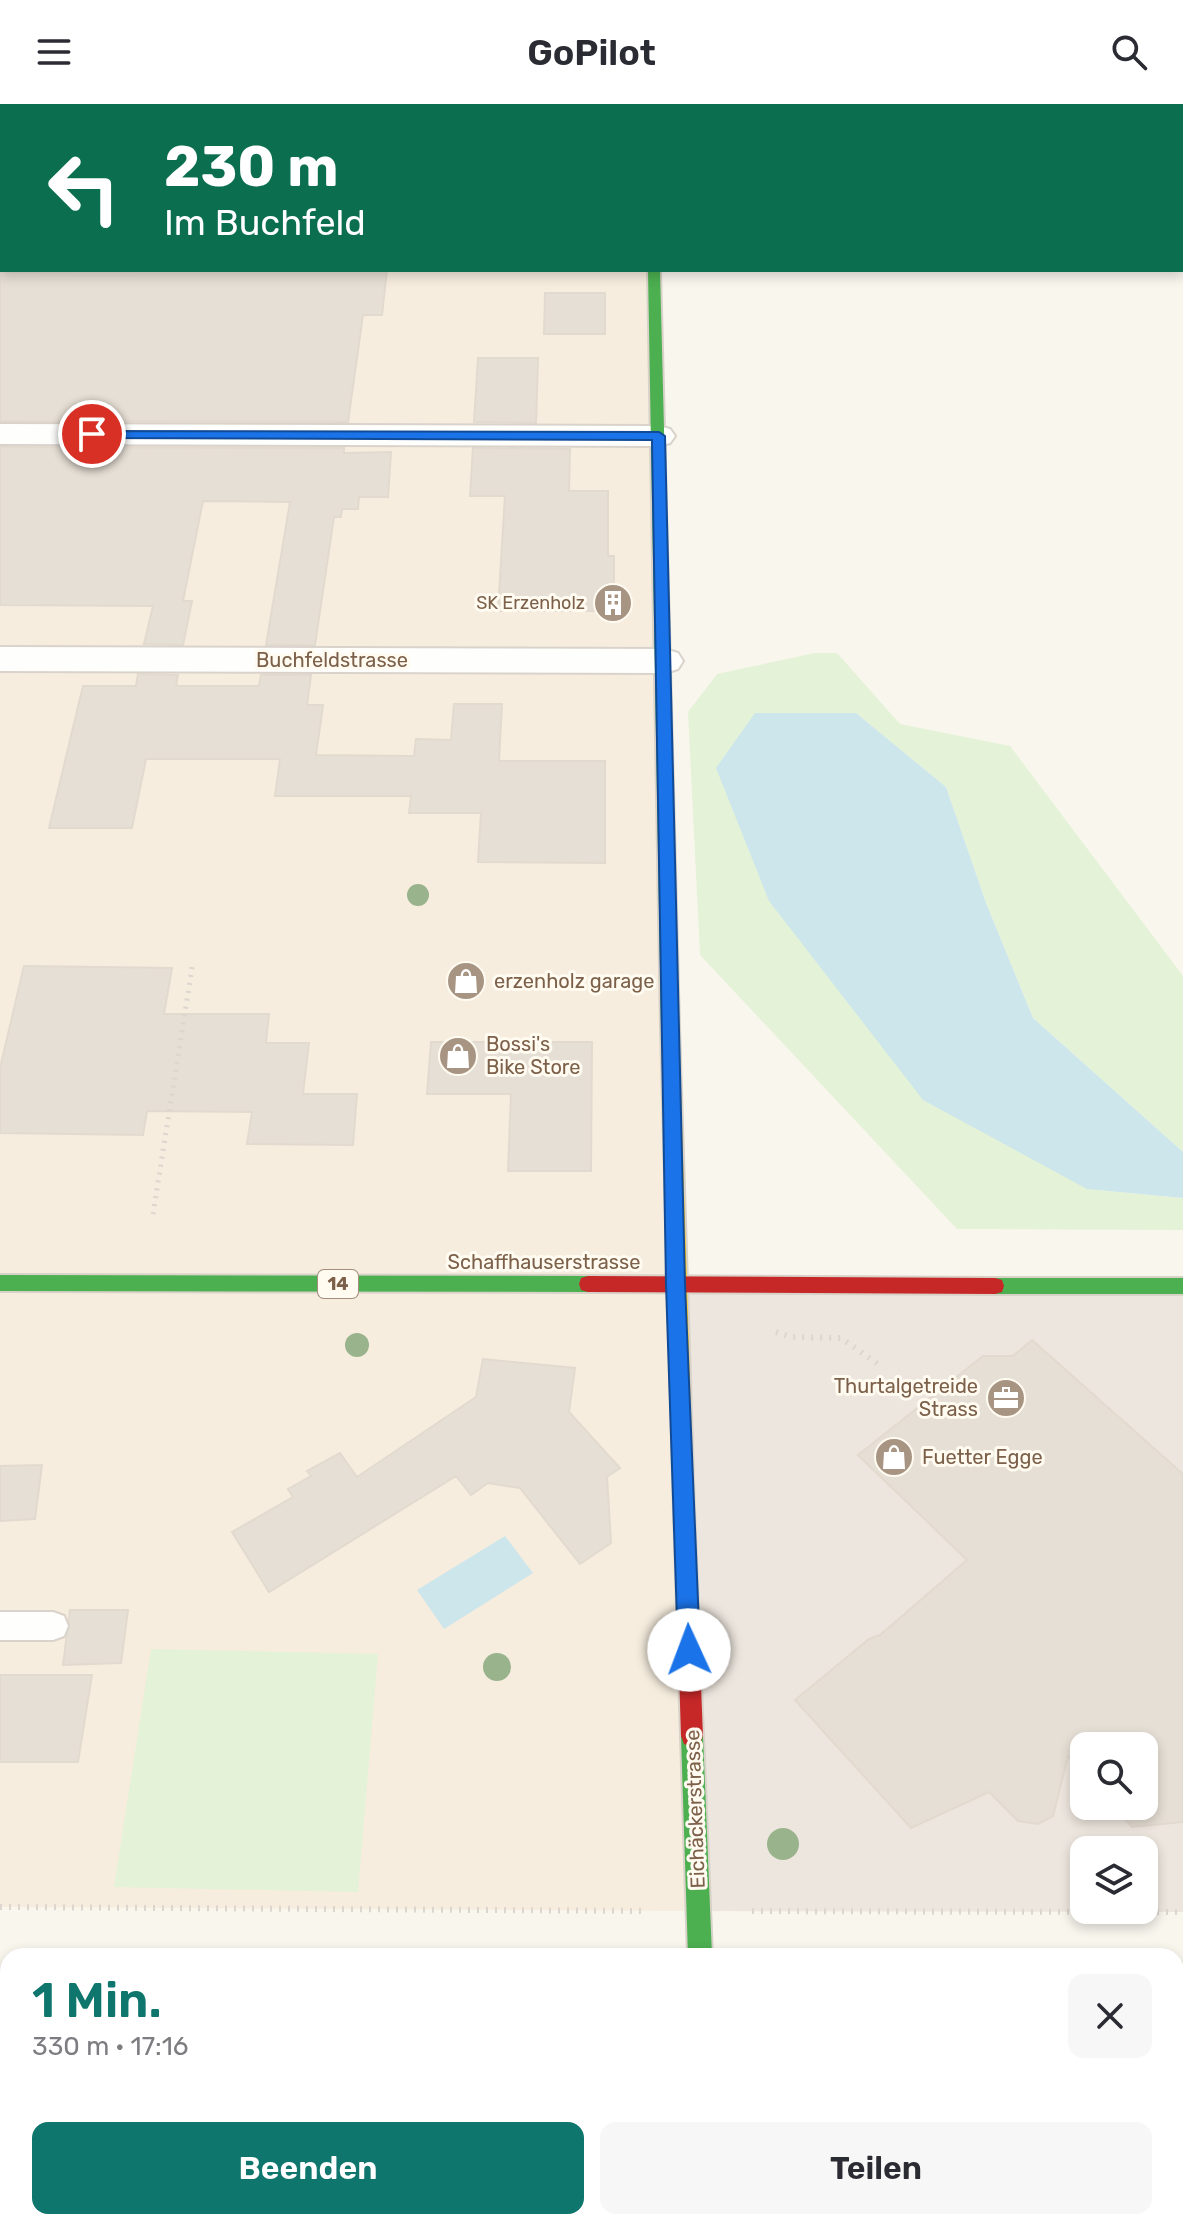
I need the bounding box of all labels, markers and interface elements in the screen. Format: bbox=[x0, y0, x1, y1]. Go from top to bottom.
icon: menu bbox=[32, 30, 76, 74]
icon: search bbox=[1107, 30, 1151, 74]
text: GoPilot bbox=[527, 31, 656, 74]
text: 230 m bbox=[164, 134, 339, 200]
icon: left bbox=[32, 136, 136, 240]
text: Im Buchfeld bbox=[164, 201, 366, 244]
pin bbox=[58, 400, 126, 468]
icon: arrive bbox=[70, 412, 114, 456]
building icon: SK Erzenholz bbox=[592, 582, 634, 624]
place label: SK Erzenholz bbox=[476, 592, 585, 614]
street label: Buchfeldstrasse bbox=[256, 648, 408, 672]
shop icon: erzenholz garage bbox=[445, 960, 487, 1002]
place label: erzenholz garage bbox=[494, 969, 654, 993]
place label: Bossi's Bike Store bbox=[486, 1032, 580, 1079]
shop icon: Bossi's Bike Store bbox=[437, 1035, 479, 1077]
street label: Schaffhauserstrasse bbox=[448, 1250, 640, 1274]
road number: 14 bbox=[318, 1270, 358, 1298]
place label: Thurtalgetreide Strass bbox=[834, 1374, 978, 1421]
office icon: Thurtalgetreide Strass bbox=[985, 1377, 1027, 1419]
shop icon: Fuetter Egge bbox=[873, 1436, 915, 1478]
place label: Fuetter Egge bbox=[922, 1445, 1043, 1469]
position arrow bbox=[647, 1608, 731, 1692]
street label: Eichäckerstrasse bbox=[680, 1729, 710, 1889]
map controls bbox=[1070, 1732, 1158, 1924]
button: search bbox=[1070, 1732, 1158, 1820]
button: layers bbox=[1070, 1836, 1158, 1924]
text: 1 Min. bbox=[32, 1972, 162, 2029]
button: close bbox=[1068, 1974, 1152, 2058]
text: 330 m · 17:16 bbox=[32, 2031, 189, 2062]
button: Beenden bbox=[32, 2122, 584, 2214]
button: Teilen bbox=[600, 2122, 1152, 2214]

